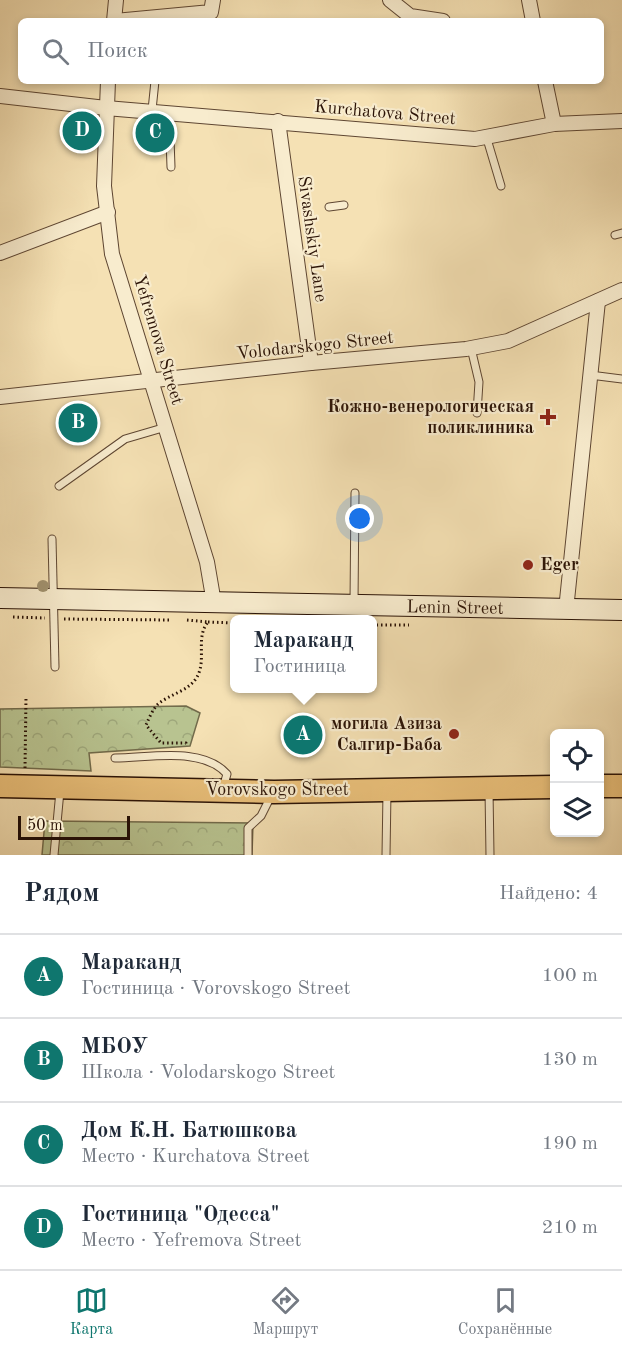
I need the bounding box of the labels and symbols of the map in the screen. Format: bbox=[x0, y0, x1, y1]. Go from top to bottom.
street label: Kurchatova Street bbox=[313, 98, 457, 128]
pin: D bbox=[62, 108, 101, 154]
pin: C bbox=[136, 110, 174, 156]
street label: Sivashskiy Lane bbox=[294, 175, 330, 303]
street label: Yefremova Street bbox=[130, 273, 186, 407]
street label: Volodarskogo Street bbox=[235, 329, 395, 363]
place label: Кожно-венерологическая поликлиника bbox=[327, 398, 534, 437]
pin: B bbox=[58, 400, 98, 446]
marker: Кожно-венерологическая поликлиника bbox=[539, 408, 557, 426]
your location bbox=[345, 504, 374, 533]
place label: Eger bbox=[540, 556, 579, 574]
marker: Eger bbox=[521, 558, 535, 572]
street label: Lenin Street bbox=[406, 598, 504, 618]
pin: A bbox=[284, 712, 322, 758]
place label: могила Азиза Салгир-Баба bbox=[331, 715, 442, 754]
marker: могила Азиза Салгир-Баба bbox=[447, 727, 461, 741]
street label: Vorovskogo Street bbox=[205, 781, 349, 799]
scale bar bbox=[18, 813, 130, 840]

